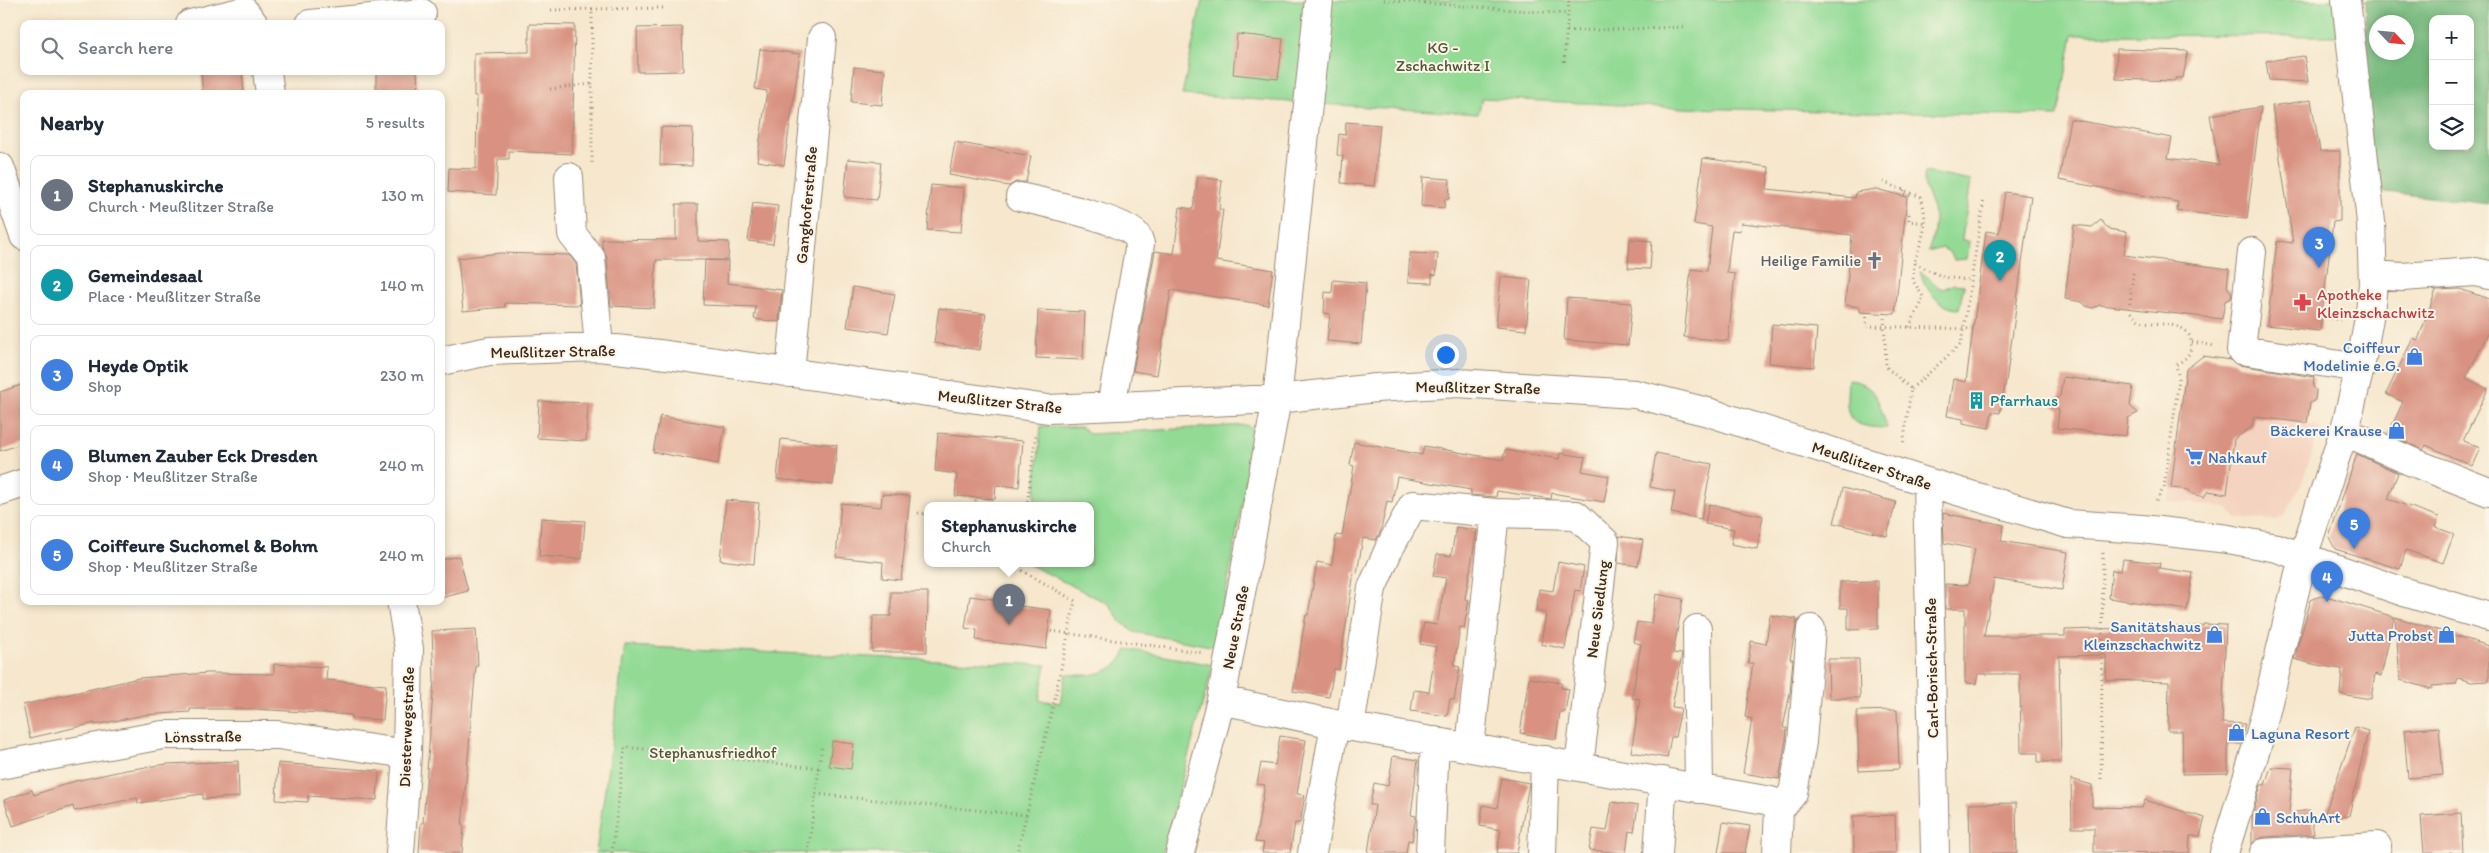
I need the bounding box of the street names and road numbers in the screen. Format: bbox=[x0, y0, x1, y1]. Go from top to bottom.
street label: Ganghoferstraße bbox=[792, 145, 821, 265]
street label: Meußlitzer Straße bbox=[490, 341, 616, 362]
street label: Meußlitzer Straße bbox=[1415, 377, 1541, 398]
street label: Meußlitzer Straße bbox=[937, 386, 1063, 418]
street label: Meußlitzer Straße bbox=[1809, 437, 1935, 494]
street label: Neue Siedlung bbox=[1582, 558, 1613, 659]
street label: Neue Straße bbox=[1218, 583, 1253, 671]
street label: Carl-Borisch-Straße bbox=[1921, 597, 1942, 738]
street label: Diesterwegstraße bbox=[395, 666, 418, 788]
street label: Lönsstraße bbox=[164, 726, 242, 747]

